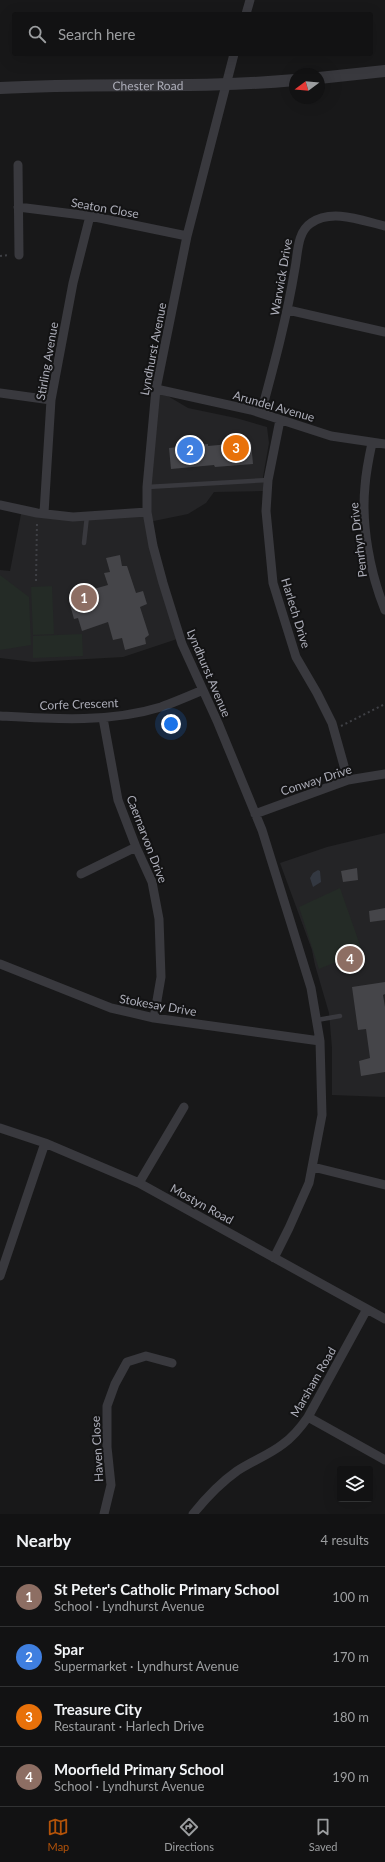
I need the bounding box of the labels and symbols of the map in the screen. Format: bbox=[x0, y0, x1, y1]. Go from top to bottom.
north arrow bbox=[289, 68, 325, 104]
street label: Chester Road bbox=[113, 77, 183, 93]
street label: Seaton Close bbox=[70, 195, 140, 221]
street label: Warwick Drive bbox=[267, 237, 295, 317]
street label: Lyndhurst Avenue bbox=[137, 301, 169, 397]
street label: Stirling Avenue bbox=[33, 321, 61, 401]
street label: Arundel Avenue bbox=[231, 387, 317, 425]
pin: 3 bbox=[223, 433, 249, 463]
pin: 2 bbox=[177, 435, 203, 465]
street label: Penrhyn Drive bbox=[346, 502, 370, 578]
street label: Harlech Drive bbox=[278, 576, 314, 650]
pin: 1 bbox=[71, 583, 97, 613]
street label: Lyndhurst Avenue bbox=[184, 627, 234, 719]
street label: Corfe Crescent bbox=[39, 695, 119, 713]
your location bbox=[161, 714, 181, 734]
street label: Conway Drive bbox=[278, 761, 354, 799]
street label: Caernarvon Drive bbox=[123, 793, 171, 885]
pin: 4 bbox=[337, 944, 363, 974]
street label: Stokesay Drive bbox=[118, 991, 198, 1019]
street label: Mostyn Road bbox=[168, 1181, 236, 1227]
street label: Marsham Road bbox=[287, 1344, 339, 1420]
street label: Haven Close bbox=[88, 1416, 106, 1482]

